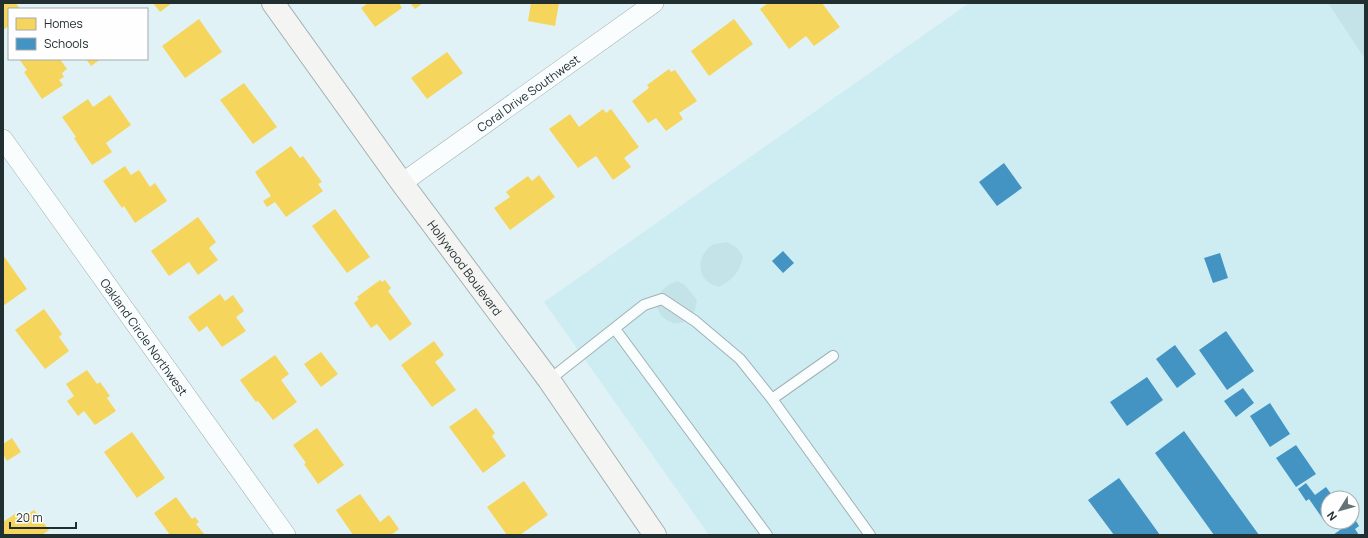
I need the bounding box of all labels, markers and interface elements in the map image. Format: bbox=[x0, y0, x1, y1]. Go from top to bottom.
legend bbox=[8, 8, 148, 60]
text: Homes bbox=[44, 15, 83, 32]
text: Schools bbox=[44, 35, 88, 52]
street label: Coral Drive Southwest bbox=[473, 50, 583, 136]
street label: Hollywood Boulevard bbox=[424, 216, 506, 319]
street label: Oakland Circle Northwest bbox=[97, 275, 192, 399]
north arrow bbox=[1320, 490, 1360, 530]
scale bar bbox=[10, 504, 76, 530]
text: 20 m bbox=[16, 509, 43, 526]
text: N bbox=[1323, 509, 1340, 524]

